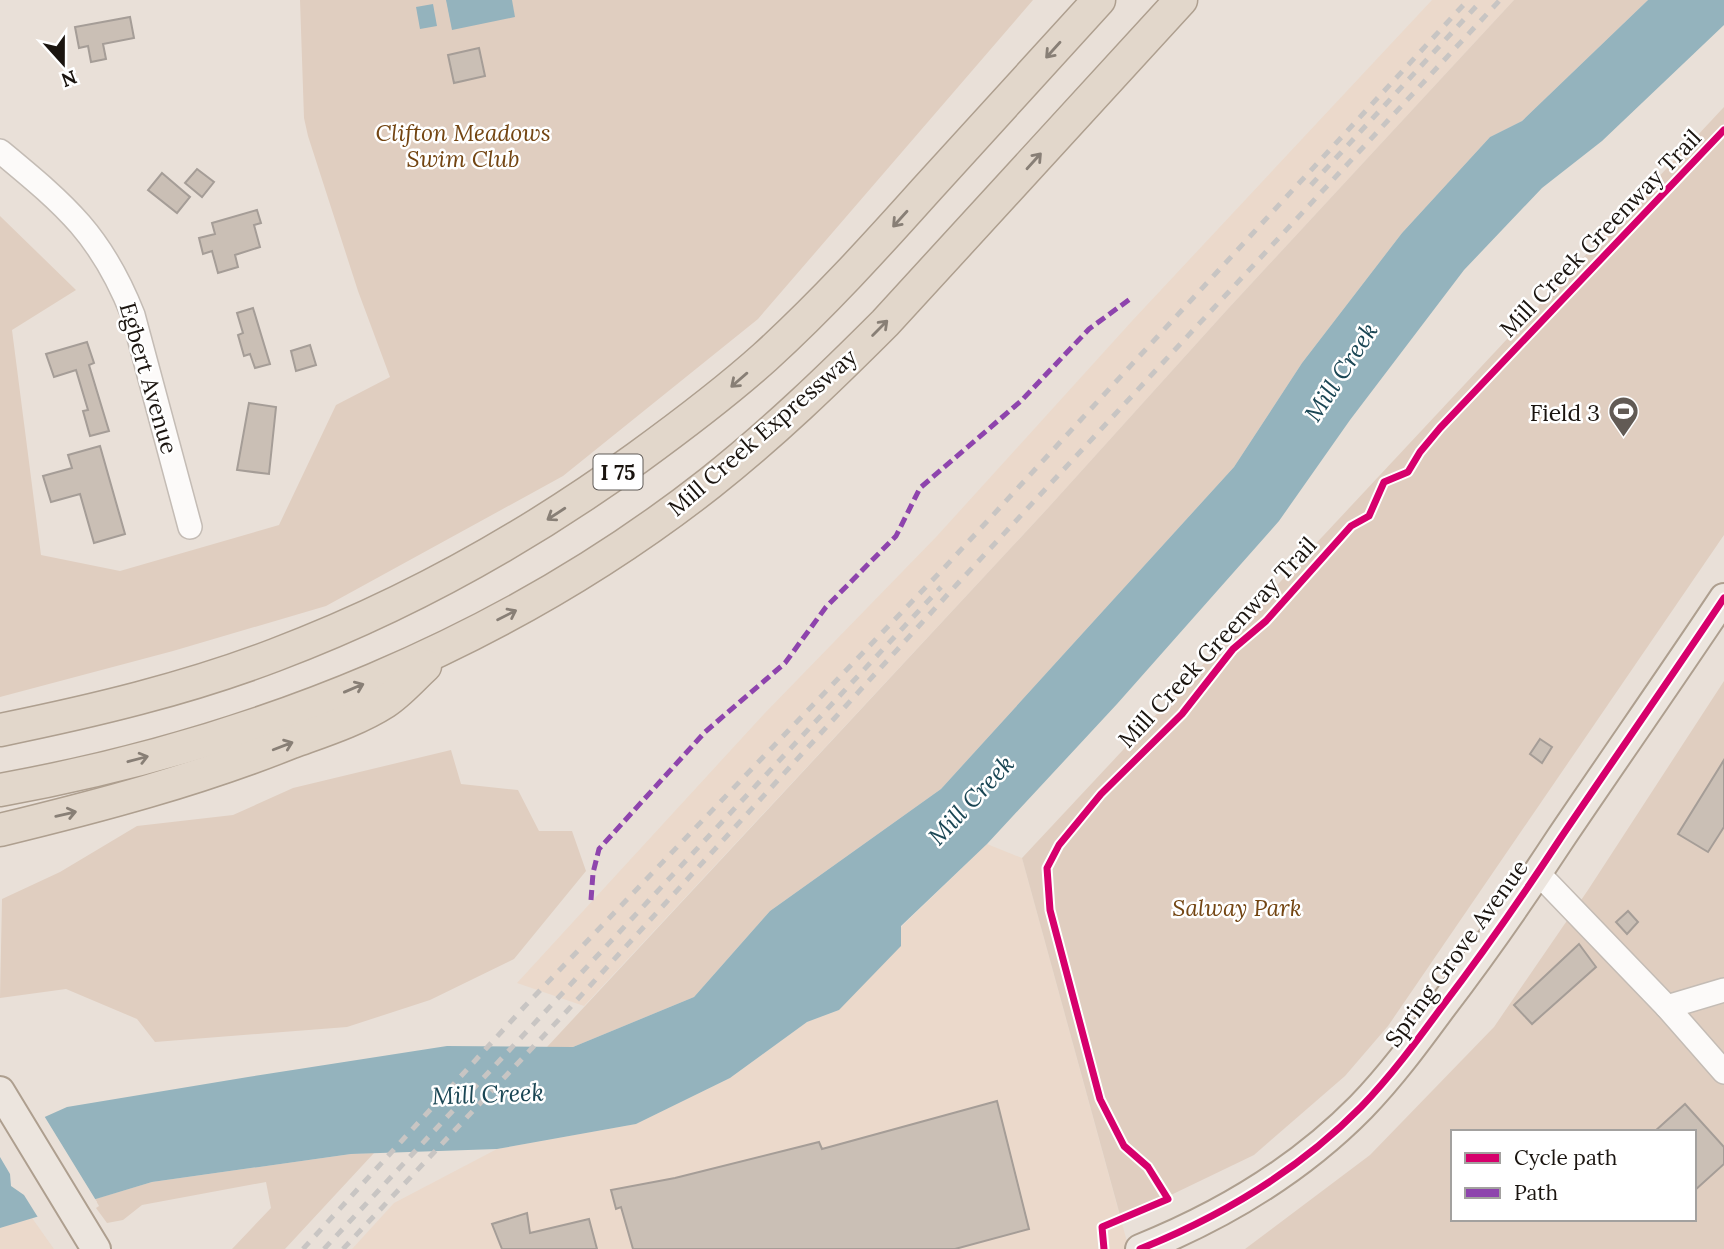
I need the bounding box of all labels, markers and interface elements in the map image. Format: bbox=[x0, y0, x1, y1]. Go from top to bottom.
north arrow bbox=[28, 28, 98, 98]
one-way arrow bbox=[1045, 41, 1061, 59]
text: N bbox=[58, 65, 80, 93]
park label: Clifton Meadows Swim Club bbox=[375, 118, 551, 173]
street label: Mill Creek Greenway Trail bbox=[1493, 123, 1707, 343]
one-way arrow bbox=[1025, 152, 1041, 170]
one-way arrow bbox=[892, 210, 908, 228]
street label: Egbert Avenue bbox=[113, 299, 185, 457]
water label: Mill Creek bbox=[1297, 317, 1385, 427]
one-way arrow bbox=[871, 320, 888, 337]
street label: Mill Creek Expressway bbox=[662, 341, 863, 522]
one-way arrow bbox=[730, 372, 748, 388]
sports icon: Field 3 bbox=[1606, 395, 1640, 439]
place label: Field 3 bbox=[1530, 398, 1600, 427]
road number: I 75 bbox=[594, 454, 642, 490]
one-way arrow bbox=[547, 507, 566, 522]
street label: Mill Creek Greenway Trail bbox=[1112, 531, 1322, 753]
one-way arrow bbox=[496, 608, 517, 621]
one-way arrow bbox=[343, 681, 365, 694]
one-way arrow bbox=[272, 738, 294, 751]
water label: Mill Creek bbox=[921, 748, 1021, 852]
one-way arrow bbox=[127, 752, 149, 765]
one-way arrow bbox=[54, 807, 77, 820]
street label: Spring Grove Avenue bbox=[1378, 854, 1534, 1052]
park label: Salway Park bbox=[1172, 893, 1302, 922]
water label: Mill Creek bbox=[431, 1077, 545, 1111]
legend bbox=[1451, 1130, 1696, 1221]
text: Cycle path bbox=[1514, 1144, 1617, 1171]
text: Path bbox=[1514, 1179, 1558, 1206]

